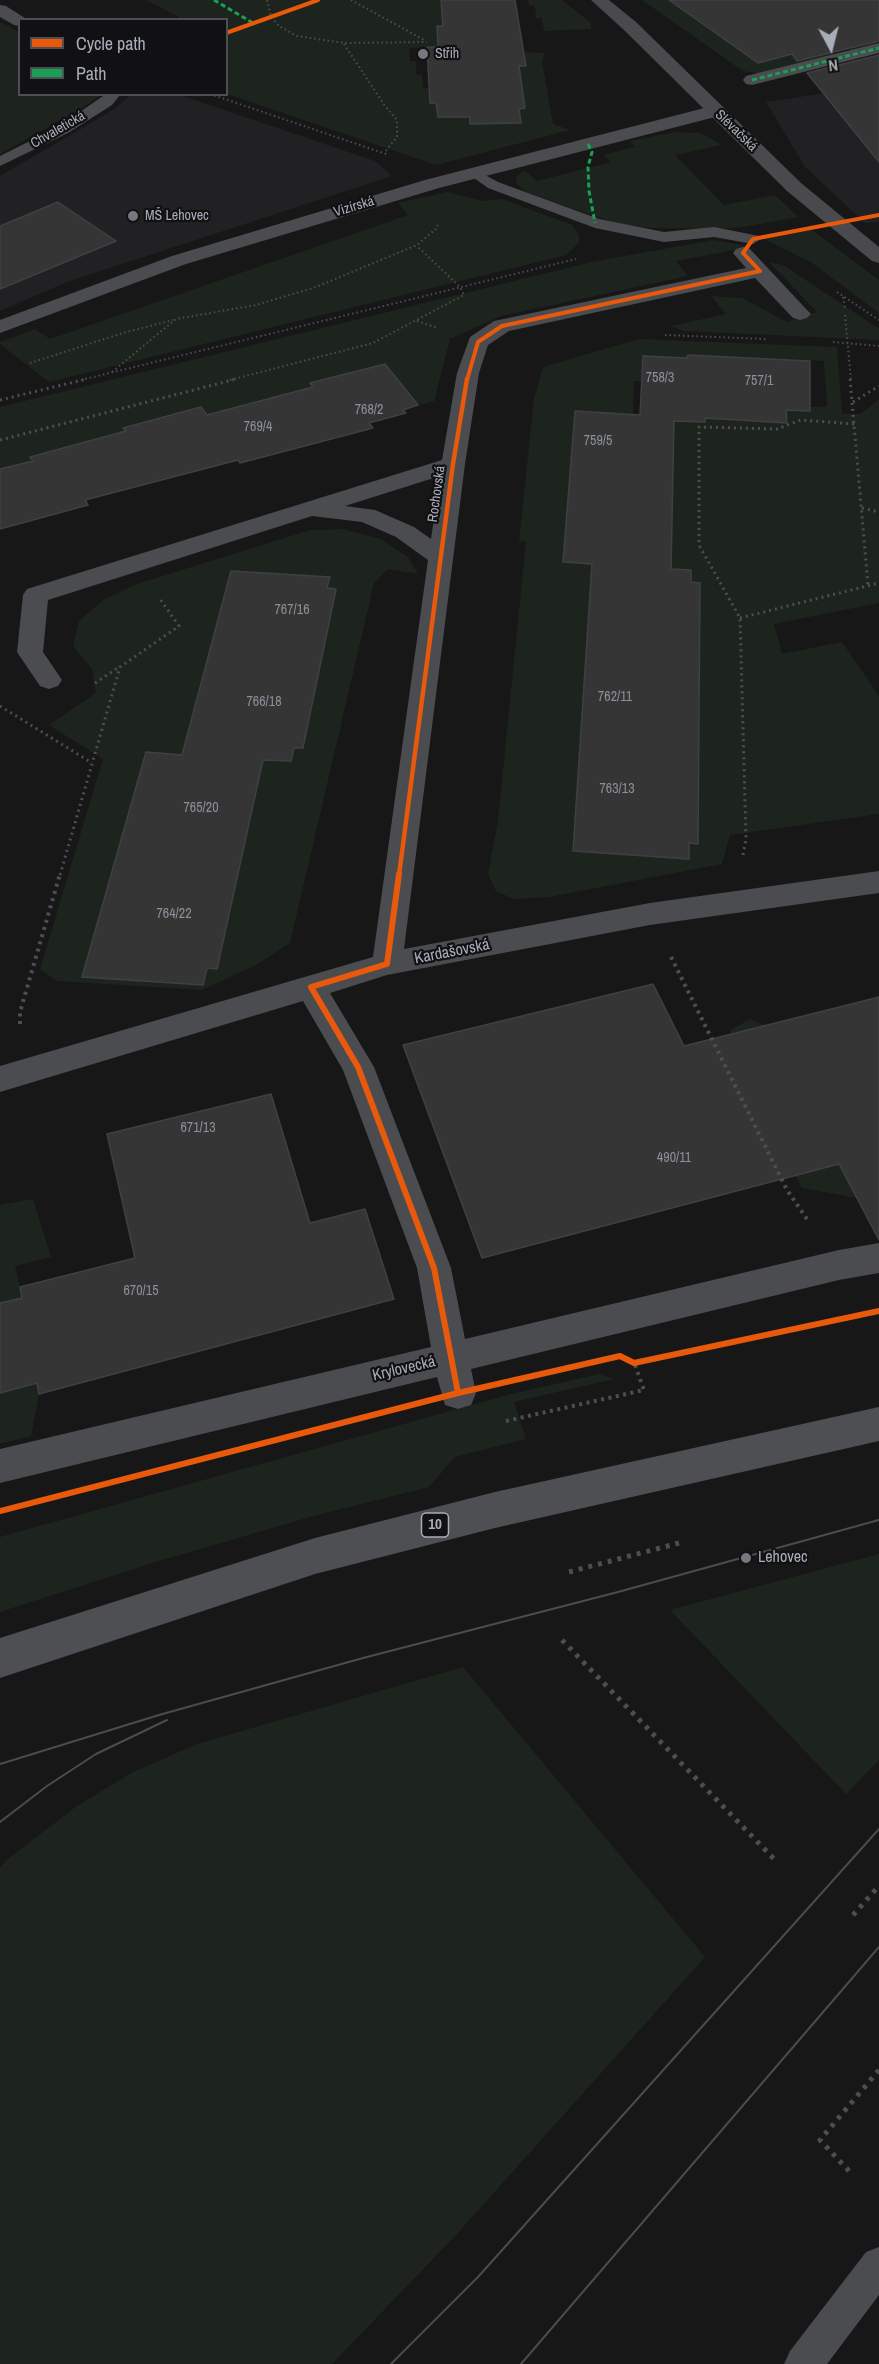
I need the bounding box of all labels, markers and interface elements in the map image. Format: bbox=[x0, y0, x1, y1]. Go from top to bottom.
legend bbox=[18, 18, 228, 96]
north arrow bbox=[801, 18, 861, 78]
text: Cycle path bbox=[76, 31, 146, 56]
place label: Střih bbox=[435, 46, 459, 62]
marker: Střih bbox=[416, 47, 430, 61]
text: N bbox=[827, 54, 839, 77]
text: Path bbox=[76, 61, 106, 86]
street label: Slévačská bbox=[711, 107, 761, 155]
street label: Chvaletická bbox=[28, 108, 88, 152]
street label: Vizírská bbox=[332, 193, 376, 221]
place label: MŠ Lehovec bbox=[145, 208, 209, 224]
marker: MŠ Lehovec bbox=[126, 209, 140, 223]
house number: 758/3 bbox=[646, 370, 674, 386]
house number: 757/1 bbox=[745, 373, 773, 389]
house number: 768/2 bbox=[355, 402, 383, 418]
house number: 769/4 bbox=[244, 419, 272, 435]
house number: 759/5 bbox=[584, 433, 612, 449]
street label: Rochovská bbox=[425, 465, 449, 523]
house number: 767/16 bbox=[274, 602, 310, 618]
house number: 762/11 bbox=[598, 689, 632, 705]
house number: 766/18 bbox=[246, 694, 282, 710]
house number: 763/13 bbox=[599, 781, 635, 797]
house number: 765/20 bbox=[183, 800, 219, 816]
house number: 764/22 bbox=[156, 906, 192, 922]
street label: Kardašovská bbox=[413, 935, 491, 969]
house number: 671/13 bbox=[180, 1120, 216, 1136]
house number: 490/11 bbox=[657, 1150, 691, 1166]
house number: 670/15 bbox=[123, 1283, 159, 1299]
street label: Krylovecká bbox=[371, 1352, 437, 1386]
road number: 10 bbox=[422, 1513, 448, 1537]
place label: Lehovec bbox=[758, 1548, 808, 1568]
marker: Lehovec bbox=[739, 1551, 753, 1565]

